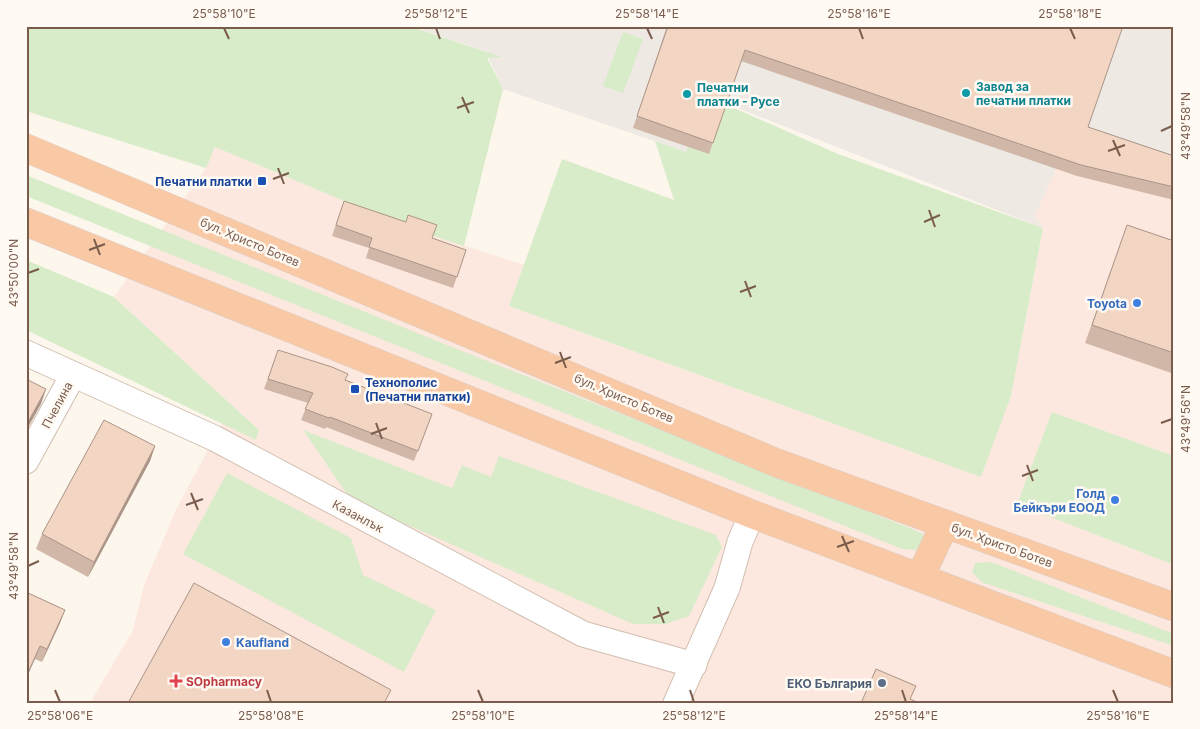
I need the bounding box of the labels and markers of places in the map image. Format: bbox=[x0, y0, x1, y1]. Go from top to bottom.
place label: Завод за печатни платки bbox=[976, 79, 1071, 108]
place label: Печатни платки - Русе bbox=[697, 80, 780, 109]
marker: Завод за печатни платки bbox=[960, 87, 972, 99]
marker: Печатни платки - Русе bbox=[681, 88, 693, 100]
place label: Печатни платки bbox=[155, 174, 252, 189]
marker: Печатни платки bbox=[256, 175, 268, 187]
place label: Toyota bbox=[1087, 296, 1127, 311]
marker: Toyota bbox=[1131, 297, 1143, 309]
place label: Технополис (Печатни платки) bbox=[365, 375, 471, 404]
marker: Технополис (Печатни платки) bbox=[349, 383, 361, 395]
place label: Голд Бейкъри ЕООД bbox=[1013, 486, 1105, 515]
marker: Голд Бейкъри ЕООД bbox=[1109, 494, 1121, 506]
place label: Kaufland bbox=[236, 635, 289, 650]
marker: Kaufland bbox=[220, 636, 232, 648]
place label: SOpharmacy bbox=[186, 674, 263, 689]
marker: SOpharmacy bbox=[170, 675, 182, 687]
place label: ЕКО България bbox=[787, 676, 872, 691]
marker: ЕКО България bbox=[876, 677, 888, 689]

